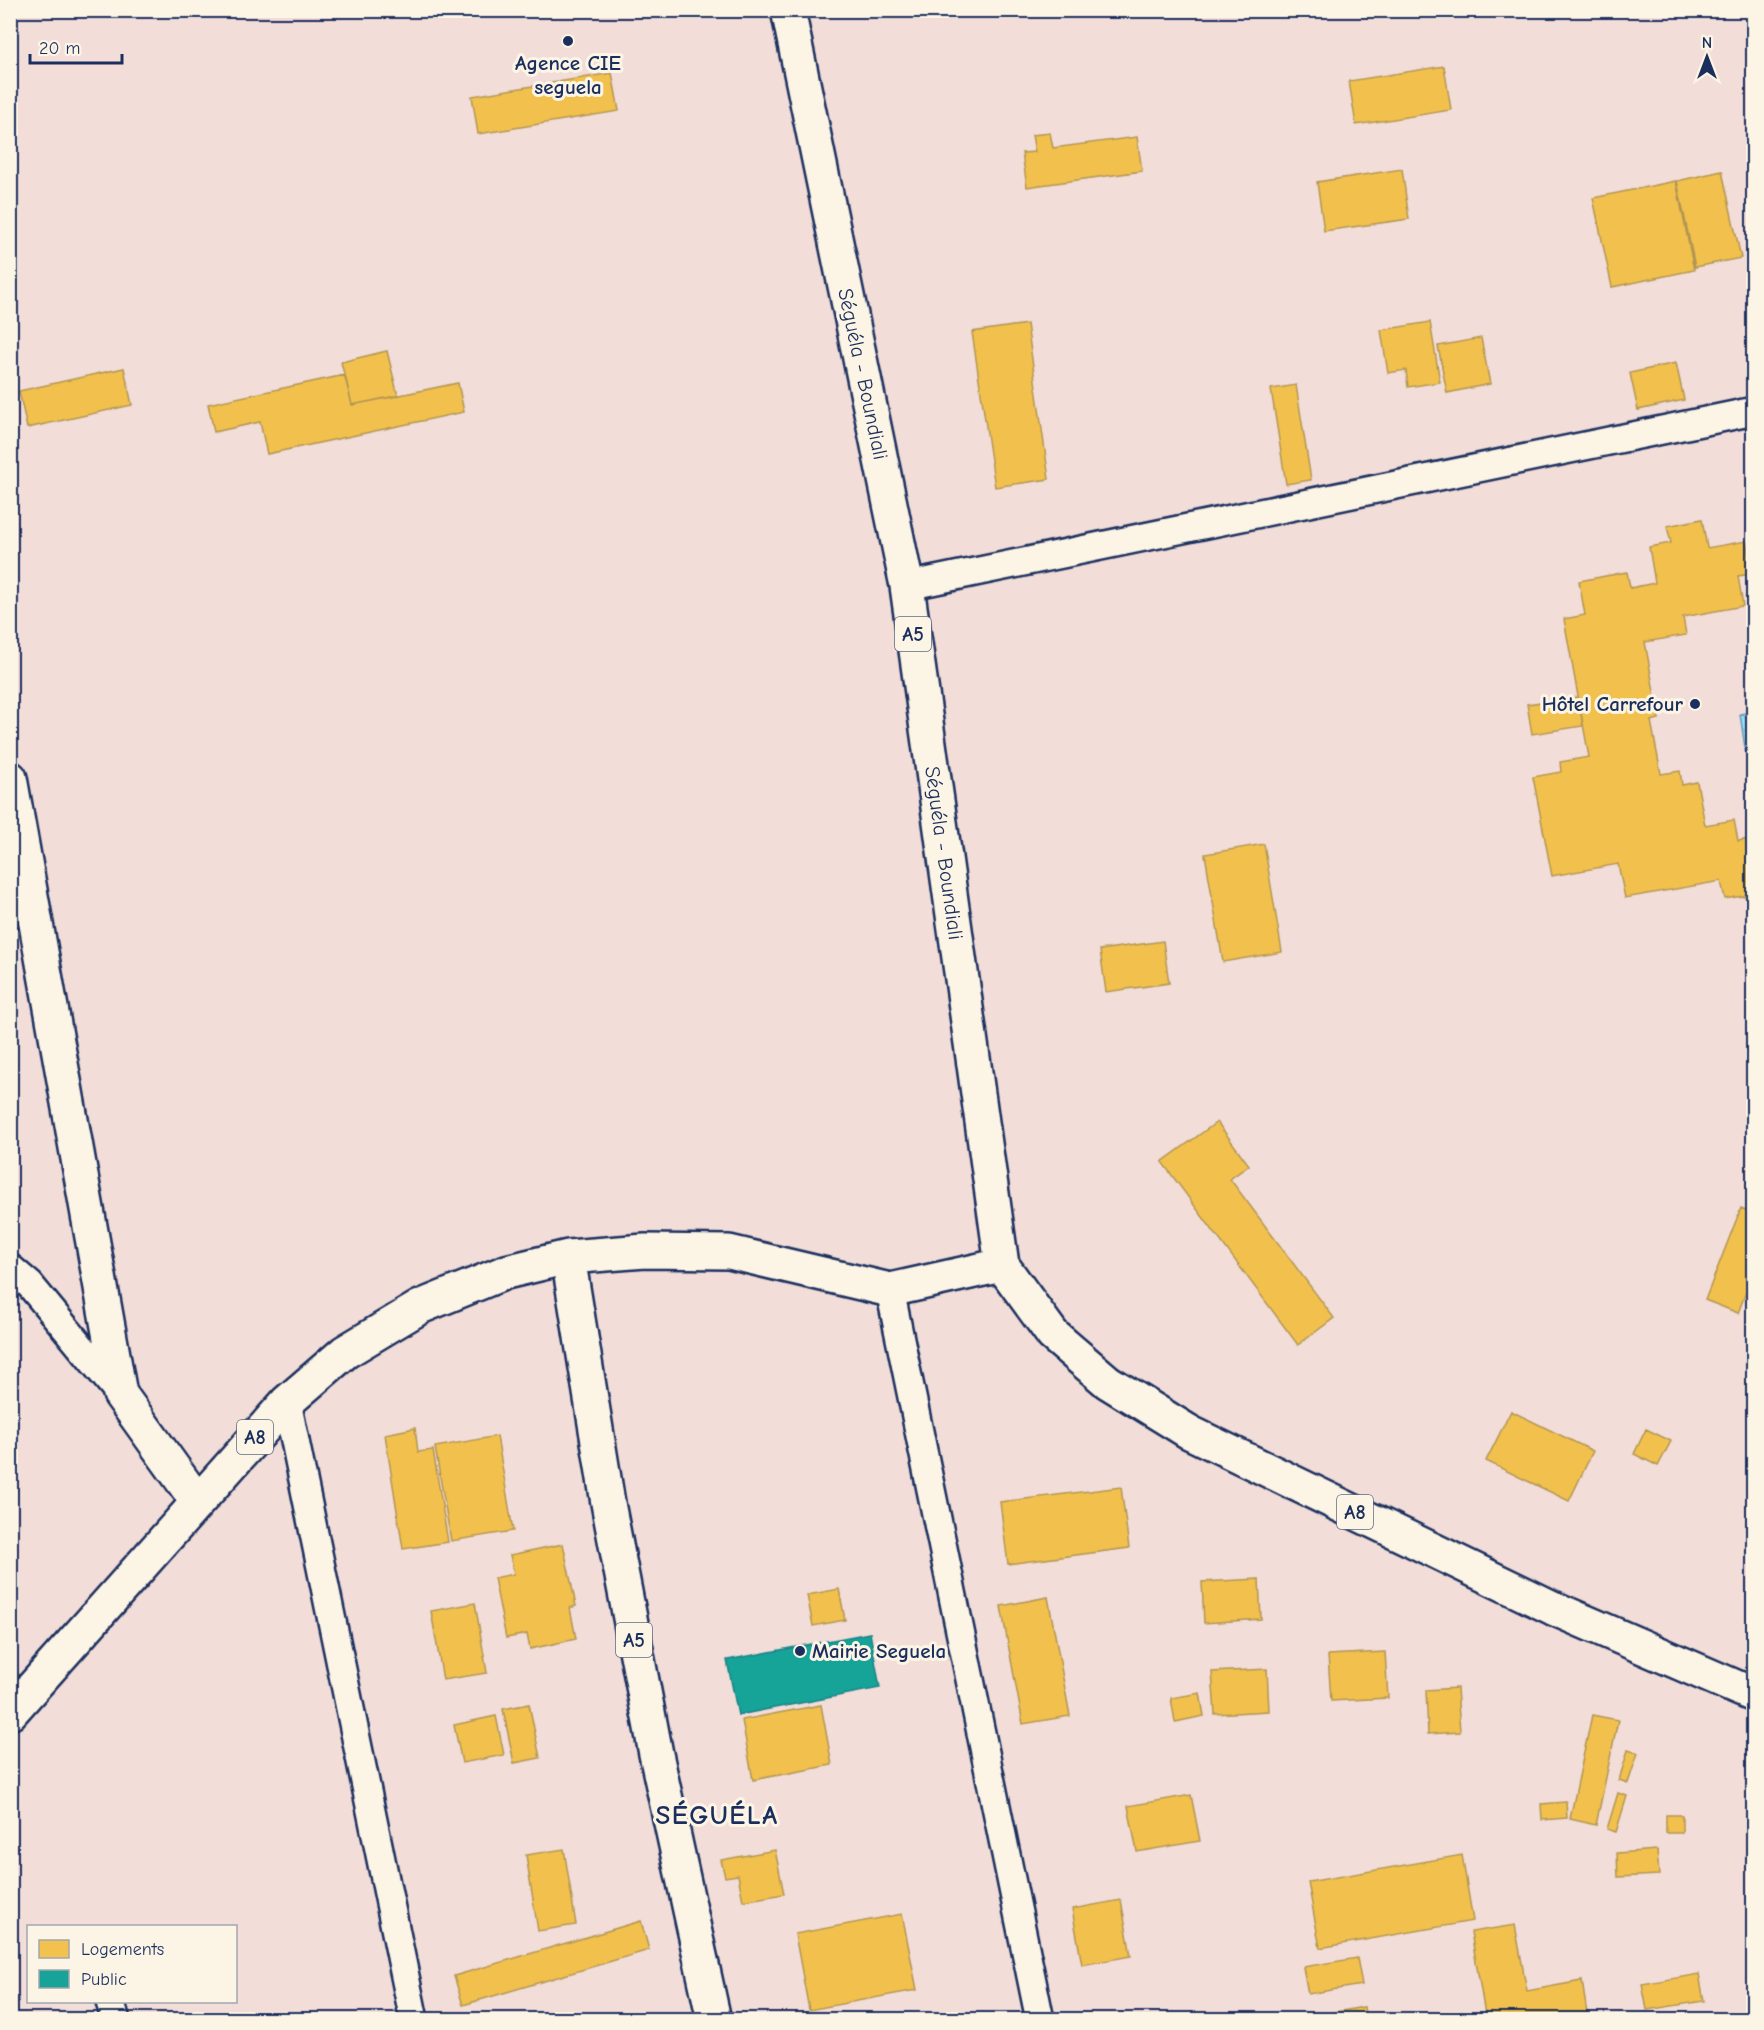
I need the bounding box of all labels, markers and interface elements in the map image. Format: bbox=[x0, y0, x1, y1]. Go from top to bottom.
scale bar bbox=[30, 27, 122, 65]
north arrow bbox=[1677, 27, 1737, 87]
marker: Agence CIE seguela bbox=[561, 34, 575, 48]
text: N bbox=[1702, 34, 1712, 52]
text: 20 m bbox=[39, 38, 80, 59]
place label: Agence CIE seguela bbox=[515, 51, 622, 99]
street label: Séguéla - Boundiali bbox=[833, 286, 893, 462]
road number: A5 bbox=[895, 617, 931, 651]
place label: Hôtel Carrefour bbox=[1542, 692, 1684, 716]
marker: Hôtel Carrefour bbox=[1688, 697, 1702, 711]
street label: Séguéla - Boundiali bbox=[920, 765, 968, 941]
road number: A8 bbox=[237, 1420, 273, 1454]
road number: A8 bbox=[1337, 1495, 1373, 1529]
road number: A5 bbox=[616, 1623, 652, 1657]
place label: Mairie Seguela bbox=[812, 1639, 946, 1663]
marker: Mairie Seguela bbox=[793, 1644, 807, 1658]
district label: SÉGUÉLA bbox=[655, 1800, 779, 1831]
legend bbox=[27, 1925, 237, 2003]
text: Logements bbox=[81, 1939, 164, 1960]
text: Public bbox=[81, 1969, 127, 1990]

